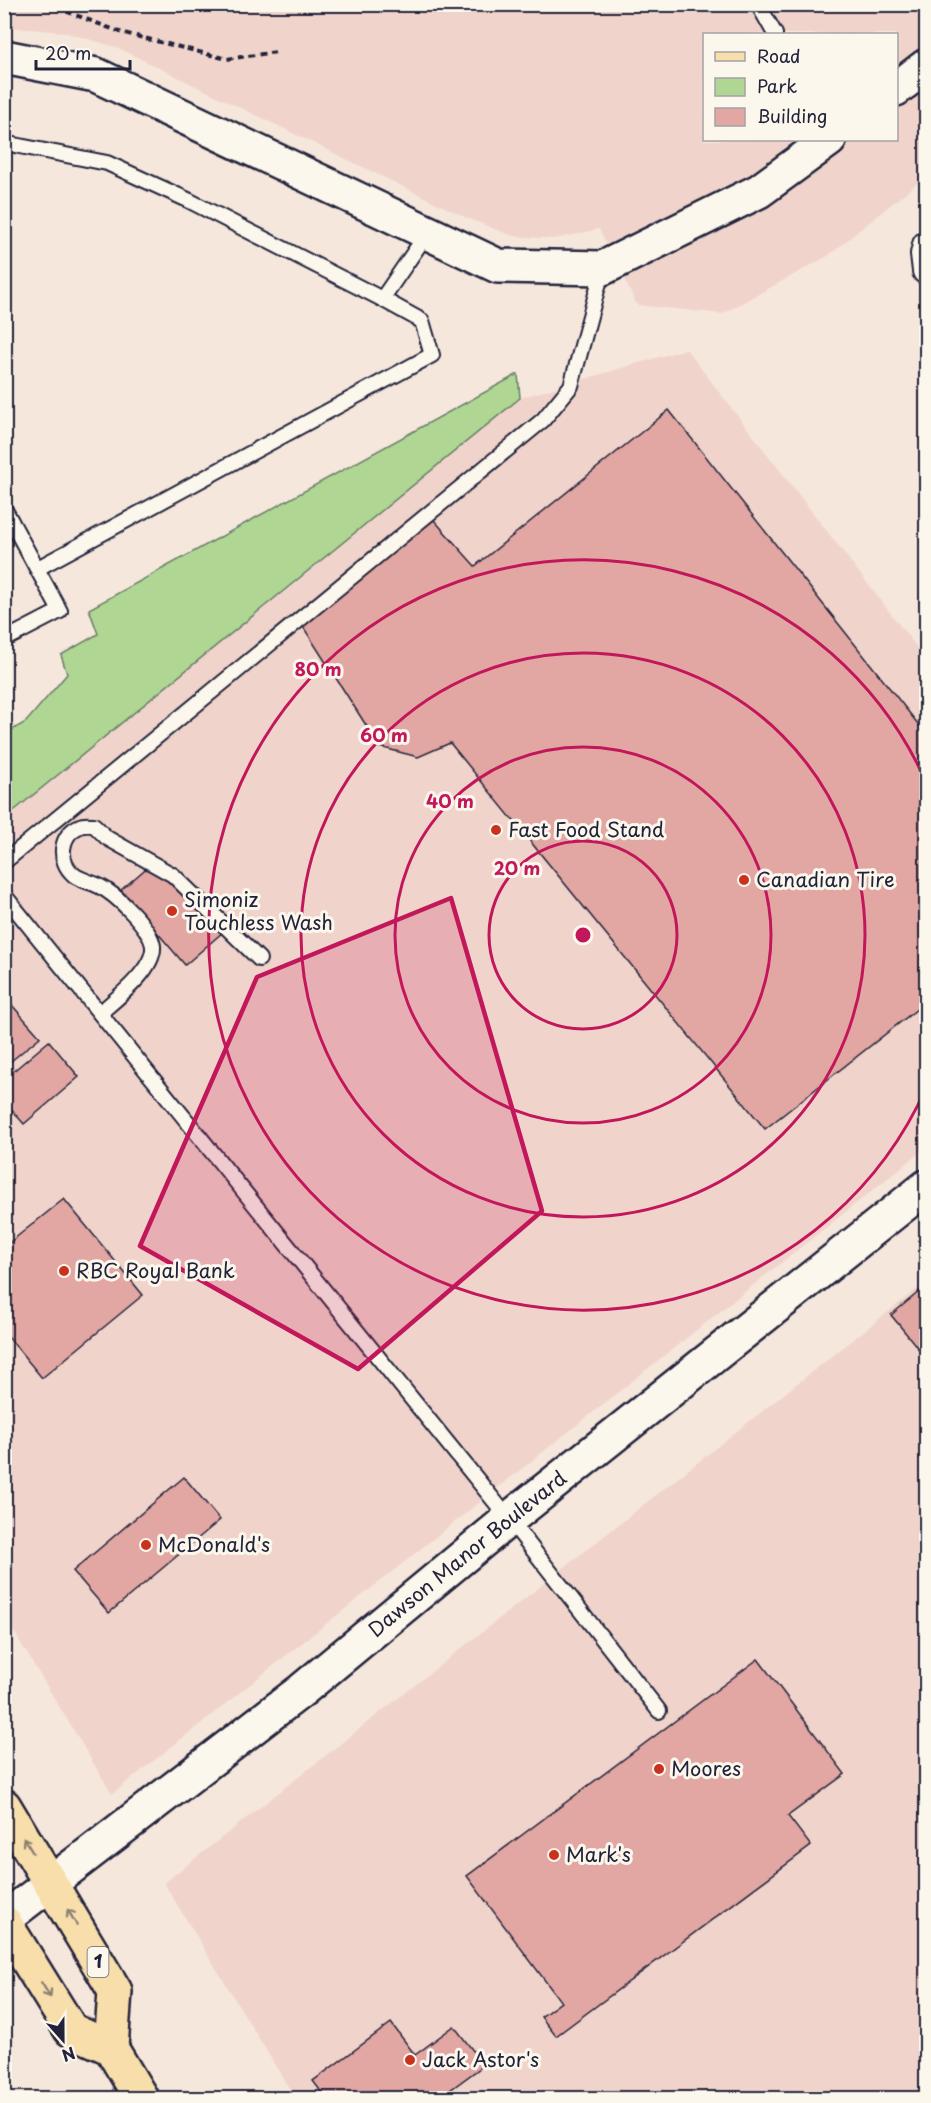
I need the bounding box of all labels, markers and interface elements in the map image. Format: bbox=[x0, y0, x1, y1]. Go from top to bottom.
scale bar bbox=[36, 33, 130, 71]
legend bbox=[703, 33, 898, 141]
text: 20 m bbox=[45, 39, 91, 66]
text: Road bbox=[757, 42, 801, 69]
text: Park bbox=[757, 72, 797, 99]
text: Building bbox=[757, 102, 827, 129]
text: 80 m bbox=[294, 655, 342, 682]
text: 60 m bbox=[360, 721, 408, 748]
text: 40 m bbox=[426, 787, 474, 814]
place label: Fast Food Stand bbox=[508, 814, 664, 844]
marker: Fast Food Stand bbox=[489, 823, 503, 837]
text: 20 m bbox=[494, 854, 540, 881]
place label: Canadian Tire bbox=[756, 864, 895, 894]
marker: Canadian Tire bbox=[737, 873, 751, 887]
place label: Simoniz Touchless Wash bbox=[184, 884, 333, 937]
marker: Simoniz Touchless Wash bbox=[165, 904, 179, 918]
centre of rings bbox=[573, 925, 593, 945]
place label: RBC Royal Bank bbox=[76, 1255, 235, 1285]
marker: RBC Royal Bank bbox=[57, 1264, 71, 1278]
street label: Dawson Manor Boulevard bbox=[361, 1463, 573, 1644]
place label: McDonald's bbox=[158, 1529, 270, 1559]
marker: McDonald's bbox=[139, 1538, 153, 1552]
place label: Moores bbox=[671, 1753, 741, 1783]
marker: Moores bbox=[652, 1762, 666, 1776]
one-way arrow bbox=[22, 1837, 34, 1854]
place label: Mark's bbox=[566, 1839, 631, 1869]
marker: Mark's bbox=[547, 1848, 561, 1862]
one-way arrow bbox=[65, 1909, 77, 1926]
road number: 1 bbox=[88, 1947, 108, 1977]
one-way arrow bbox=[40, 1981, 52, 1998]
north arrow bbox=[33, 2010, 93, 2070]
text: N bbox=[59, 2041, 79, 2068]
place label: Jack Astor's bbox=[422, 2044, 539, 2074]
marker: Jack Astor's bbox=[403, 2053, 417, 2067]

